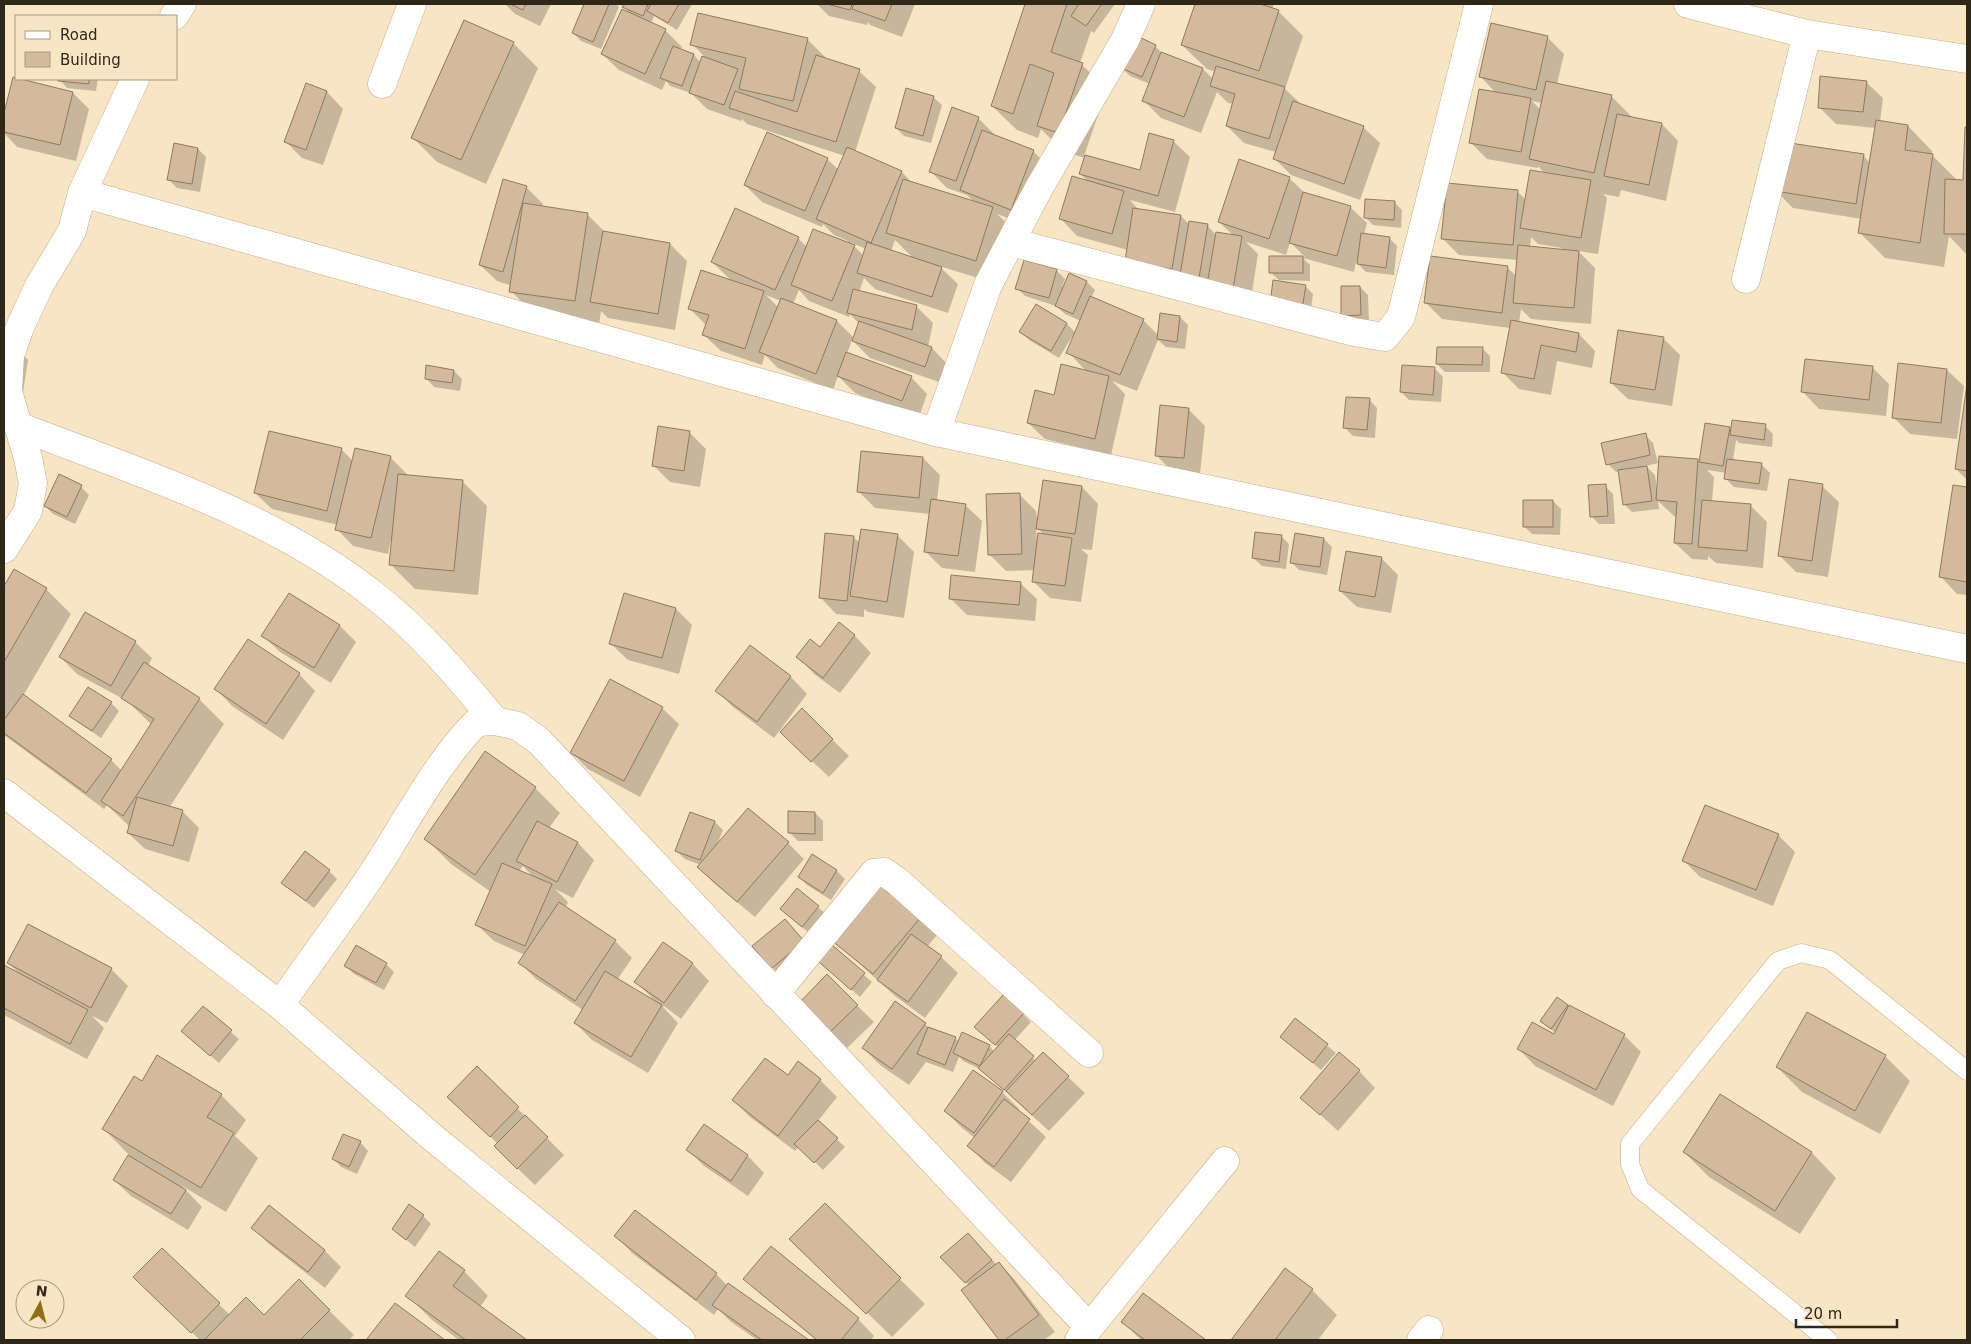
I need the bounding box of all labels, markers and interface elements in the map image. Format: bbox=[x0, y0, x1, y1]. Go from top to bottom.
legend bbox=[15, 15, 178, 80]
text: Road bbox=[60, 26, 98, 44]
text: Building bbox=[60, 51, 121, 69]
north arrow bbox=[15, 1279, 65, 1329]
text: N bbox=[35, 1282, 48, 1300]
scale bar bbox=[1796, 1296, 1897, 1328]
text: 20 m bbox=[1804, 1305, 1842, 1323]

